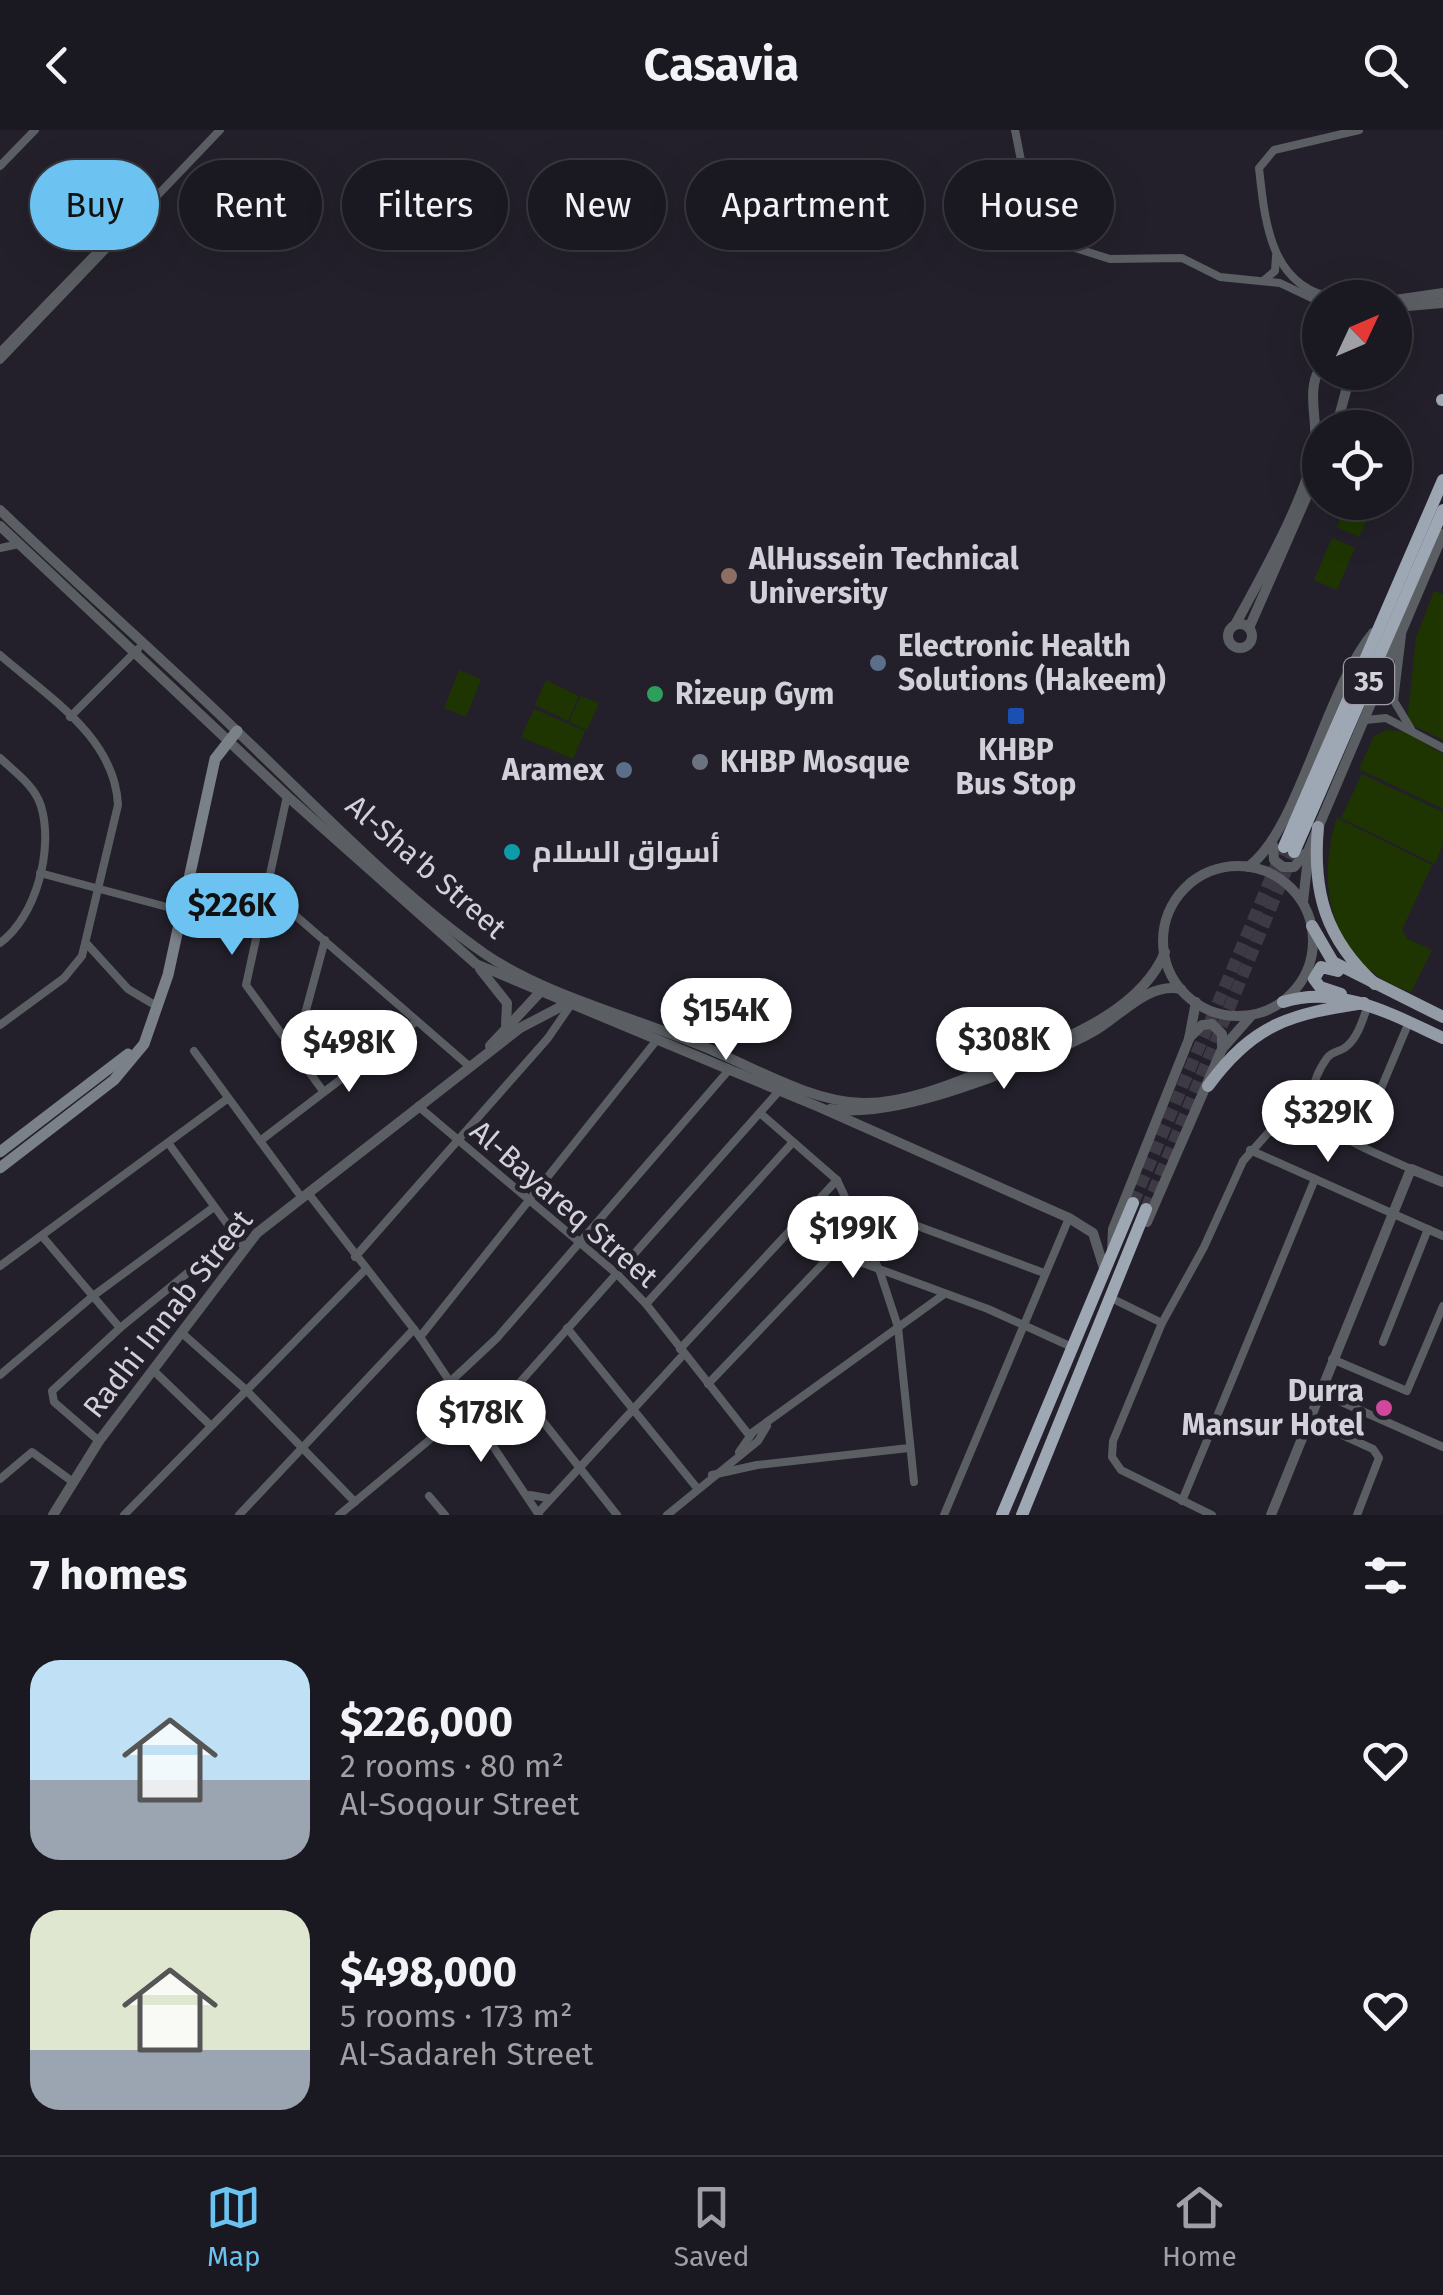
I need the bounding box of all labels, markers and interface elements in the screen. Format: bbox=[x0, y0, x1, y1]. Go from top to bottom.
icon: back bbox=[30, 38, 85, 93]
text: Casavia bbox=[644, 38, 799, 92]
icon: search bbox=[1358, 38, 1413, 93]
chip: Buy bbox=[30, 160, 159, 250]
chip: Rent bbox=[179, 160, 322, 250]
chip: Filters bbox=[342, 160, 508, 250]
chip: New bbox=[528, 160, 666, 250]
chip: Apartment bbox=[686, 160, 924, 250]
chip: House bbox=[944, 160, 1114, 250]
north arrow bbox=[1302, 280, 1412, 390]
map controls bbox=[1302, 280, 1412, 520]
button: locate bbox=[1302, 410, 1412, 520]
place label: AlHussein Technical University bbox=[748, 541, 1019, 611]
marker: AlHussein Technical University bbox=[718, 565, 740, 587]
place label: Electronic Health Solutions (Hakeem) bbox=[898, 628, 1166, 698]
marker: Electronic Health Solutions (Hakeem) bbox=[867, 652, 889, 674]
road number: 35 bbox=[1344, 658, 1394, 704]
place label: Rizeup Gym bbox=[675, 676, 834, 712]
marker: Rizeup Gym bbox=[644, 683, 666, 705]
marker: KHBP Bus Stop bbox=[1005, 705, 1027, 727]
place label: KHBP Bus Stop bbox=[956, 732, 1076, 802]
place label: KHBP Mosque bbox=[720, 744, 910, 780]
marker: KHBP Mosque bbox=[689, 751, 711, 773]
place label: Aramex bbox=[501, 752, 605, 788]
marker: Aramex bbox=[613, 759, 635, 781]
street label: Al-Sha'b Street bbox=[339, 788, 514, 946]
place label: أسواق السلام bbox=[532, 832, 720, 872]
marker: أسواق السلام bbox=[501, 841, 523, 863]
pin: $226K bbox=[162, 873, 302, 958]
text: $226K bbox=[188, 886, 276, 924]
pin: $154K bbox=[656, 978, 796, 1063]
text: $154K bbox=[683, 991, 769, 1029]
pin: $308K bbox=[934, 1007, 1074, 1092]
pin: $498K bbox=[279, 1010, 419, 1095]
text: $308K bbox=[958, 1020, 1050, 1058]
text: $498K bbox=[303, 1023, 395, 1061]
pin: $329K bbox=[1258, 1080, 1398, 1165]
text: $329K bbox=[1284, 1093, 1372, 1131]
street label: Al-Bayareq Street bbox=[463, 1113, 665, 1295]
pin: $199K bbox=[783, 1196, 923, 1281]
street label: Radhi Innab Street bbox=[76, 1203, 260, 1425]
text: $199K bbox=[809, 1209, 897, 1247]
place label: Durra Mansur Hotel bbox=[1182, 1373, 1364, 1443]
pin: $178K bbox=[411, 1380, 551, 1465]
text: $178K bbox=[439, 1393, 523, 1431]
marker: Durra Mansur Hotel bbox=[1373, 1397, 1395, 1419]
icon: filters bbox=[1358, 1548, 1413, 1603]
text: 7 homes bbox=[30, 1550, 187, 1600]
text: $226,000 bbox=[340, 1697, 513, 1747]
icon: home bbox=[110, 1700, 230, 1820]
icon: heart bbox=[1358, 1733, 1413, 1788]
text: 2 rooms · 80 m² bbox=[340, 1747, 564, 1785]
text: Al-Soqour Street bbox=[340, 1785, 579, 1823]
text: $498,000 bbox=[340, 1947, 517, 1997]
icon: home bbox=[110, 1950, 230, 2070]
icon: heart bbox=[1358, 1983, 1413, 2038]
text: 5 rooms · 173 m² bbox=[340, 1997, 573, 2035]
text: Al-Sadareh Street bbox=[340, 2035, 593, 2073]
tab: Map bbox=[206, 2180, 261, 2273]
tab: Saved bbox=[674, 2180, 750, 2273]
tab: Home bbox=[1162, 2180, 1237, 2273]

